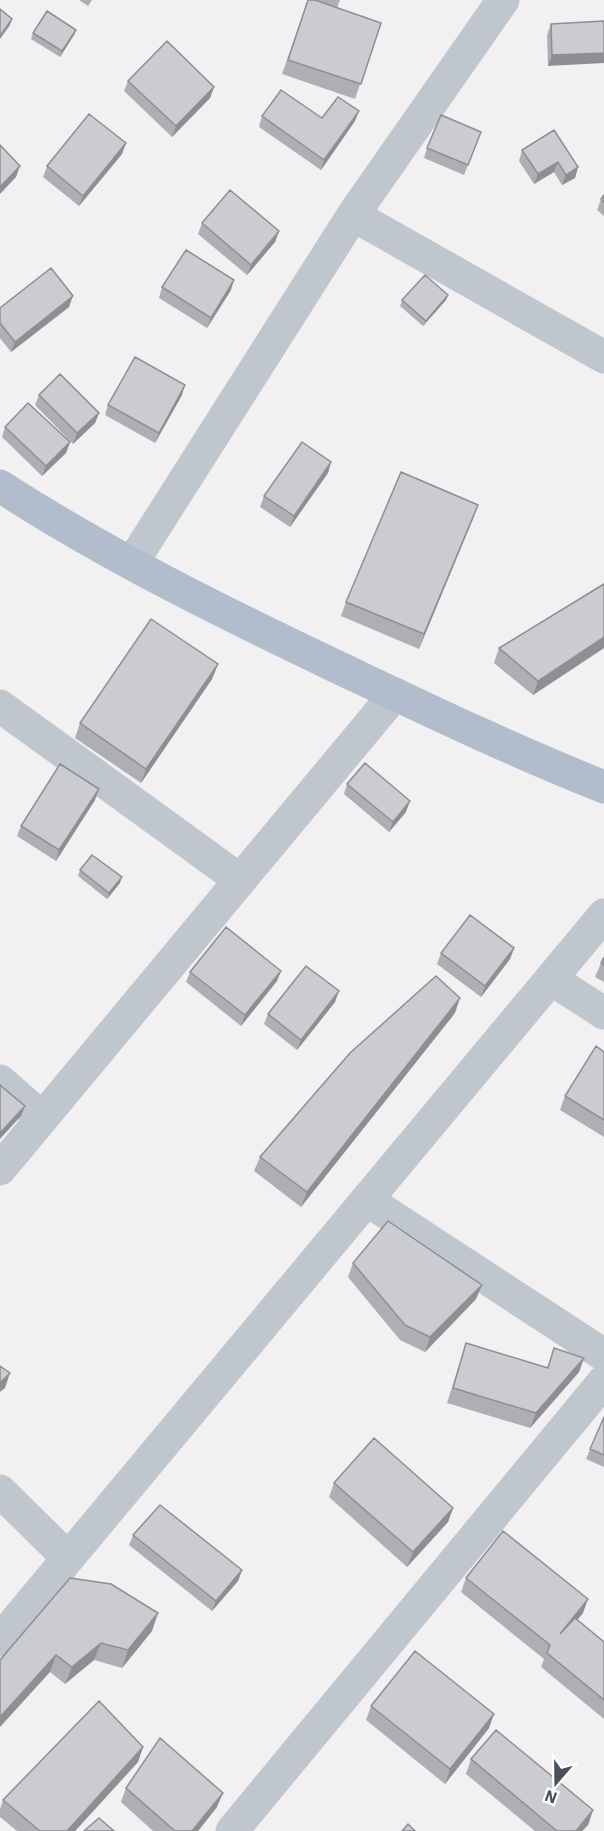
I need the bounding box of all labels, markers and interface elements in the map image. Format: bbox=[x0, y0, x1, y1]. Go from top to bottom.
north arrow bbox=[526, 1753, 586, 1813]
text: N bbox=[542, 1786, 560, 1808]

